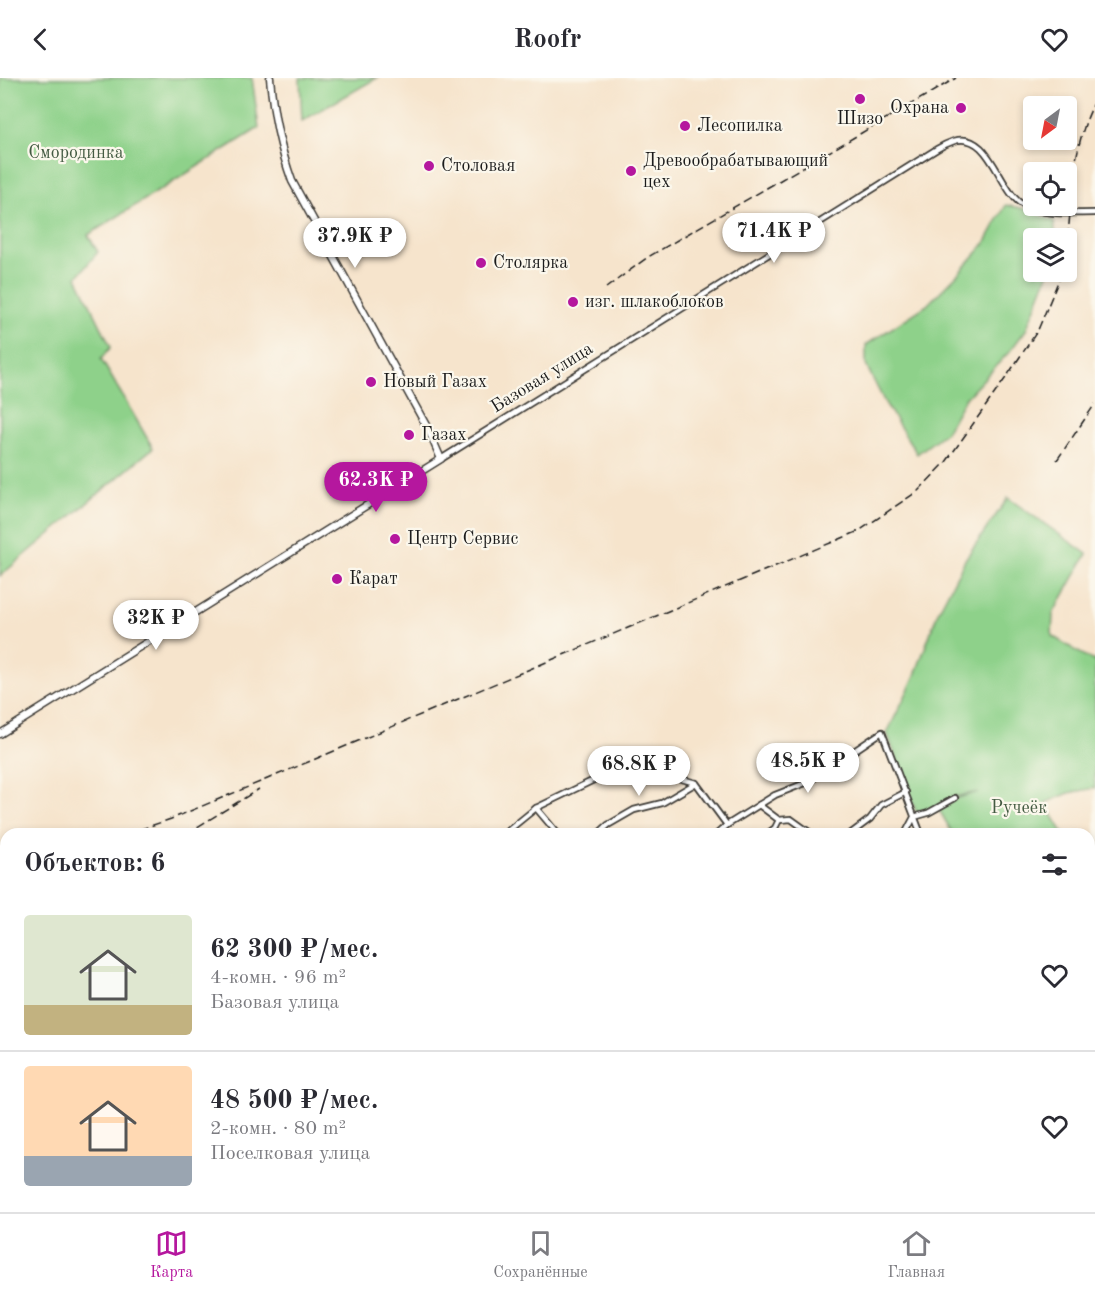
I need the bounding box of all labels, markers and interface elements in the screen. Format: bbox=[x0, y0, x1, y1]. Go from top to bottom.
icon: back bbox=[24, 23, 57, 56]
icon: heart bbox=[1038, 23, 1071, 56]
text: Roofr bbox=[513, 26, 582, 53]
marker: Шизо bbox=[853, 92, 867, 106]
north arrow bbox=[1023, 96, 1077, 150]
map controls bbox=[1023, 96, 1077, 282]
place label: Охрана bbox=[890, 99, 949, 117]
marker: Охрана bbox=[954, 101, 968, 115]
place label: Шизо bbox=[837, 110, 883, 128]
place label: Лесопилка bbox=[697, 117, 783, 135]
marker: Лесопилка bbox=[678, 119, 692, 133]
park label: Смородинка bbox=[28, 144, 124, 162]
place label: Древообрабатывающий цех bbox=[643, 152, 828, 191]
place label: Столовая bbox=[441, 157, 515, 175]
marker: Столовая bbox=[422, 159, 436, 173]
button: locate bbox=[1023, 162, 1077, 216]
marker: Древообрабатывающий цех bbox=[624, 164, 638, 178]
pin: 71.4K ₽ bbox=[719, 213, 829, 264]
pin: 37.9K ₽ bbox=[300, 218, 410, 269]
text: 71.4K ₽ bbox=[736, 222, 812, 242]
text: 37.9K ₽ bbox=[317, 227, 393, 247]
button: layers bbox=[1023, 228, 1077, 282]
place label: Столярка bbox=[493, 254, 568, 272]
marker: Столярка bbox=[474, 256, 488, 270]
place label: изг. шлакоблоков bbox=[585, 293, 724, 311]
marker: изг. шлакоблоков bbox=[566, 295, 580, 309]
street label: Базовая улица bbox=[488, 339, 596, 416]
place label: Новый Газах bbox=[383, 373, 487, 391]
marker: Новый Газах bbox=[364, 375, 378, 389]
place label: Газах bbox=[421, 426, 467, 444]
marker: Газах bbox=[402, 428, 416, 442]
pin: 62.3K ₽ bbox=[321, 462, 431, 513]
text: 62.3K ₽ bbox=[338, 471, 414, 491]
place label: Центр Сервис bbox=[407, 530, 518, 548]
marker: Центр Сервис bbox=[388, 532, 402, 546]
place label: Карат bbox=[349, 570, 398, 588]
marker: Карат bbox=[330, 572, 344, 586]
pin: 32K ₽ bbox=[114, 600, 198, 651]
text: 32K ₽ bbox=[127, 609, 185, 629]
pin: 48.5K ₽ bbox=[753, 743, 863, 794]
pin: 68.8K ₽ bbox=[584, 746, 694, 797]
text: 48.5K ₽ bbox=[770, 752, 846, 772]
text: 68.8K ₽ bbox=[601, 755, 677, 775]
park label: Ручеёк bbox=[991, 799, 1047, 817]
icon: filters bbox=[1038, 848, 1071, 881]
text: Объектов: 6 bbox=[24, 851, 165, 877]
text: 62 300 ₽/мес. bbox=[210, 937, 378, 963]
icon: home bbox=[72, 939, 144, 1011]
icon: heart bbox=[1038, 959, 1071, 992]
text: 4-комн. · 96 m² bbox=[210, 968, 346, 988]
text: Базовая улица bbox=[210, 993, 339, 1013]
text: 48 500 ₽/мес. bbox=[210, 1088, 378, 1114]
icon: home bbox=[72, 1090, 144, 1162]
icon: heart bbox=[1038, 1110, 1071, 1143]
text: 2-комн. · 80 m² bbox=[210, 1119, 346, 1139]
text: Поселковая улица bbox=[210, 1144, 370, 1164]
tab: Карта bbox=[150, 1227, 193, 1283]
tab: Сохранённые bbox=[493, 1227, 588, 1283]
tab: Главная bbox=[888, 1227, 945, 1283]

